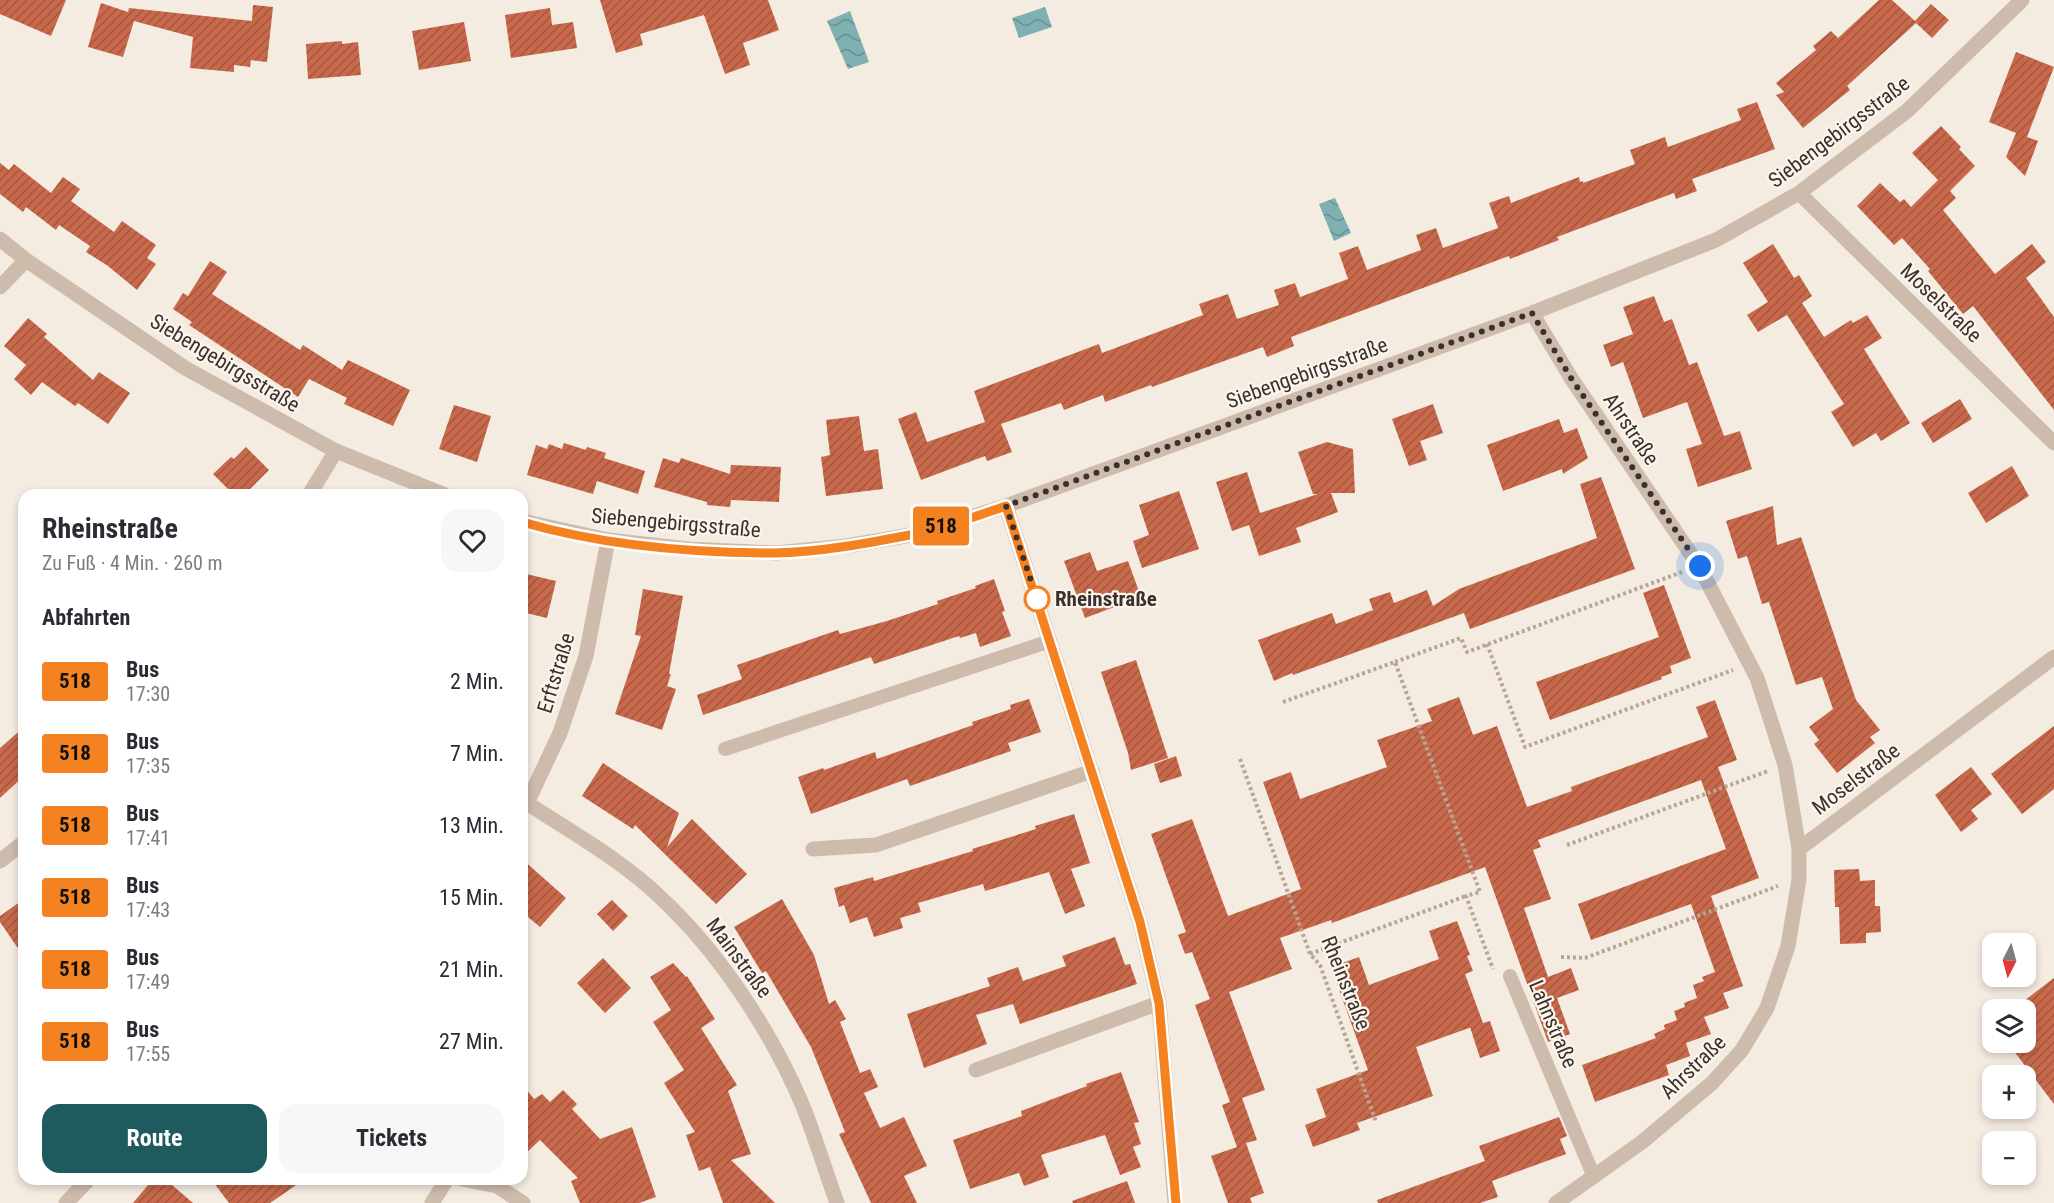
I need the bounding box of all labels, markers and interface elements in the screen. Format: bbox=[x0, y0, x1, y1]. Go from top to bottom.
street label: Siebengebirgsstraße bbox=[1764, 71, 1914, 193]
street label: Moselstraße bbox=[1896, 258, 1987, 348]
street label: Siebengebirgsstraße bbox=[146, 309, 304, 417]
street label: Siebengebirgsstraße bbox=[1223, 333, 1391, 413]
street label: Ahrstraße bbox=[1598, 389, 1664, 470]
street label: Siebengebirgsstraße bbox=[590, 504, 762, 542]
line badge: 518 bbox=[906, 506, 976, 546]
button: heart bbox=[441, 509, 504, 572]
text: Rheinstraße bbox=[42, 512, 178, 545]
text: 518 bbox=[925, 514, 957, 538]
text: Zu Fuß · 4 Min. · 260 m bbox=[42, 551, 223, 575]
your location bbox=[1685, 551, 1715, 581]
marker: Rheinstraße bbox=[1024, 586, 1050, 612]
place label: Rheinstraße bbox=[1055, 587, 1157, 611]
text: Abfahrten bbox=[42, 605, 130, 630]
street label: Erftstraße bbox=[532, 630, 580, 716]
text: Bus bbox=[126, 657, 159, 682]
text: 518 bbox=[59, 669, 91, 693]
text: 2 Min. bbox=[450, 669, 504, 694]
text: 17:30 bbox=[126, 682, 170, 706]
text: Bus bbox=[126, 729, 159, 754]
street label: Moselstraße bbox=[1808, 738, 1905, 820]
text: 518 bbox=[59, 741, 91, 765]
text: 7 Min. bbox=[450, 741, 504, 766]
text: 17:35 bbox=[126, 754, 170, 778]
text: Bus bbox=[126, 801, 159, 826]
text: 518 bbox=[59, 813, 91, 837]
text: 13 Min. bbox=[439, 813, 504, 838]
text: 17:41 bbox=[126, 826, 170, 850]
text: Bus bbox=[126, 873, 159, 898]
text: 518 bbox=[59, 885, 91, 909]
text: 15 Min. bbox=[439, 885, 504, 910]
text: 17:43 bbox=[126, 898, 170, 922]
street label: Mainstraße bbox=[701, 913, 777, 1003]
street label: Rheinstraße bbox=[1316, 933, 1376, 1033]
north arrow bbox=[1982, 933, 2036, 987]
map controls bbox=[1982, 933, 2036, 1185]
text: Bus bbox=[126, 945, 159, 970]
text: 518 bbox=[59, 957, 91, 981]
text: 21 Min. bbox=[439, 957, 504, 982]
text: 17:49 bbox=[126, 970, 170, 994]
street label: Lahnstraße bbox=[1524, 977, 1582, 1072]
button: layers bbox=[1982, 999, 2036, 1053]
text: Bus bbox=[126, 1017, 159, 1042]
text: 518 bbox=[59, 1029, 91, 1053]
text: 27 Min. bbox=[439, 1029, 504, 1054]
street label: Ahrstraße bbox=[1655, 1030, 1731, 1104]
text: 17:55 bbox=[126, 1042, 170, 1066]
button: + bbox=[1982, 1065, 2036, 1119]
button: Route bbox=[42, 1104, 267, 1173]
button: Tickets bbox=[279, 1104, 504, 1173]
button: − bbox=[1982, 1131, 2036, 1185]

